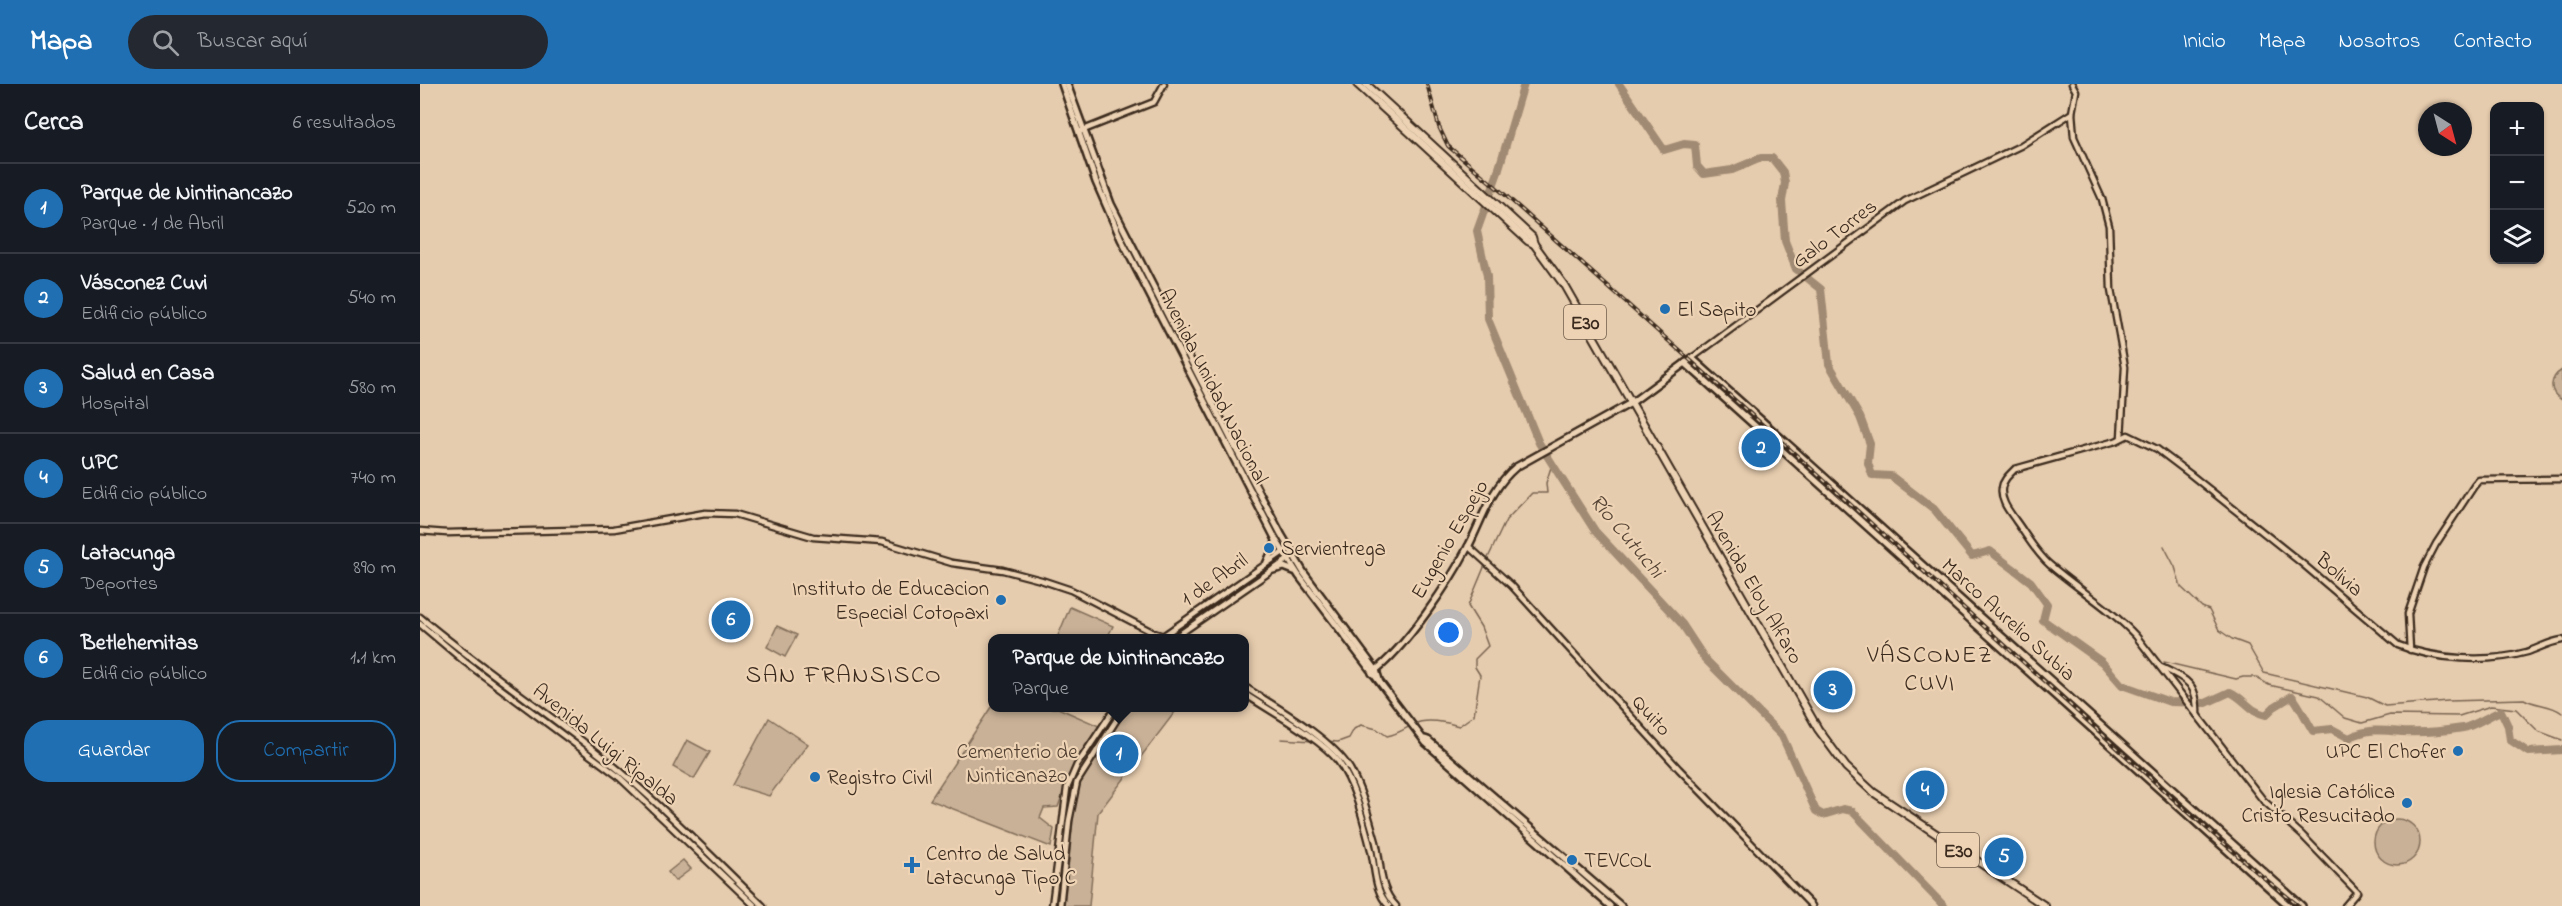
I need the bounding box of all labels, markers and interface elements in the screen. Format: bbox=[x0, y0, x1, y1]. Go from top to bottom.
search box bbox=[128, 15, 548, 69]
text: Mapa bbox=[30, 22, 92, 63]
icon: search bbox=[149, 26, 182, 59]
text: Buscar aquí bbox=[197, 26, 307, 58]
text: Inicio bbox=[2183, 27, 2226, 57]
text: Mapa bbox=[2259, 27, 2306, 57]
text: Nosotros bbox=[2339, 27, 2421, 57]
text: Contacto bbox=[2454, 27, 2532, 57]
north arrow bbox=[2418, 102, 2472, 156]
map controls bbox=[2490, 102, 2544, 264]
button: + bbox=[2490, 102, 2544, 156]
text: Cerca bbox=[24, 104, 84, 142]
text: 6 resultados bbox=[293, 109, 396, 138]
button: − bbox=[2490, 156, 2544, 210]
text: Parque de Nintinancazo bbox=[81, 178, 293, 210]
street label: Galo Torres bbox=[1786, 193, 1884, 276]
text: 1 bbox=[40, 194, 47, 223]
text: 520 m bbox=[345, 194, 396, 223]
text: Parque · 1 de Abril bbox=[81, 210, 224, 239]
button: layers bbox=[2490, 210, 2544, 264]
text: Vásconez Cuvi bbox=[81, 268, 207, 300]
text: 2 bbox=[39, 284, 48, 313]
text: 540 m bbox=[347, 284, 396, 313]
street label: Avenida Unidad Nacional bbox=[1150, 284, 1275, 490]
place label: El Sapito bbox=[1677, 296, 1757, 326]
text: Edificio público bbox=[81, 300, 207, 329]
marker: El Sapito bbox=[1658, 302, 1672, 316]
road number: E30 bbox=[1564, 305, 1606, 339]
text: Salud en Casa bbox=[81, 358, 214, 390]
text: 3 bbox=[39, 374, 48, 403]
text: 580 m bbox=[348, 374, 396, 403]
text: Hospital bbox=[81, 390, 149, 419]
pin: 2 bbox=[1742, 426, 1780, 470]
text: UPC bbox=[81, 448, 118, 480]
text: 4 bbox=[39, 464, 48, 493]
text: 740 m bbox=[350, 464, 396, 493]
street label: Eugenio Espejo bbox=[1404, 475, 1499, 606]
text: Edificio público bbox=[81, 480, 207, 509]
water label: Río Cutuchi bbox=[1581, 488, 1672, 588]
street label: Avenida Eloy Alfaro bbox=[1695, 506, 1809, 671]
place label: Servientrega bbox=[1281, 535, 1386, 567]
text: Latacunga bbox=[81, 538, 175, 570]
marker: Servientrega bbox=[1262, 541, 1276, 555]
street label: 1 de Abril bbox=[1175, 546, 1255, 615]
street label: Bolivia bbox=[2307, 546, 2369, 605]
street label: Marco Aurelio Subia bbox=[1934, 552, 2082, 689]
text: 5 bbox=[38, 554, 49, 583]
text: 890 m bbox=[353, 554, 396, 583]
text: Deportes bbox=[81, 570, 158, 599]
place label: Instituto de Educacion Especial Cotopaxi bbox=[792, 575, 989, 629]
marker: Instituto de Educacion Especial Cotopaxi bbox=[994, 593, 1008, 607]
pin: 6 bbox=[712, 598, 750, 642]
your location bbox=[1434, 618, 1463, 647]
text: Betlehemitas bbox=[81, 628, 198, 660]
popup bbox=[988, 634, 1249, 712]
district label: VÁSCONEZ CUVI bbox=[1866, 639, 1993, 702]
text: Parque de Nintinancazo bbox=[1013, 643, 1224, 675]
text: 6 bbox=[39, 644, 48, 673]
text: 1.1 km bbox=[350, 644, 396, 673]
district label: SAN FRANSISCO bbox=[746, 659, 942, 694]
text: Edificio público bbox=[81, 660, 207, 689]
pin: 3 bbox=[1814, 668, 1852, 712]
text: Parque bbox=[1013, 675, 1069, 704]
street label: Avenida Luigi Ripalda bbox=[524, 677, 684, 816]
street label: Quito bbox=[1624, 689, 1678, 744]
button: Guardar bbox=[24, 720, 204, 782]
button: Compartir bbox=[216, 720, 396, 782]
pin: 1 bbox=[1100, 732, 1138, 776]
park label: Cementerio de Ninticanazo bbox=[956, 738, 1078, 792]
place label: UPC El Chofer bbox=[2325, 738, 2446, 768]
marker: UPC El Chofer bbox=[2451, 744, 2465, 758]
place label: Registro Civil bbox=[827, 764, 932, 796]
pin: 4 bbox=[1906, 768, 1944, 812]
marker: Registro Civil bbox=[808, 770, 822, 784]
place label: Iglesia Católica Cristo Resucitado bbox=[2241, 778, 2395, 832]
marker: Iglesia Católica Cristo Resucitado bbox=[2400, 796, 2414, 810]
road number: E30 bbox=[1937, 833, 1979, 867]
pin: 5 bbox=[1984, 834, 2024, 880]
place label: Centro de Salud Latacunga Tipo C bbox=[926, 840, 1076, 896]
place label: TEVCOL bbox=[1584, 847, 1651, 877]
marker: TEVCOL bbox=[1565, 853, 1579, 867]
marker: Centro de Salud Latacunga Tipo C bbox=[903, 856, 921, 874]

